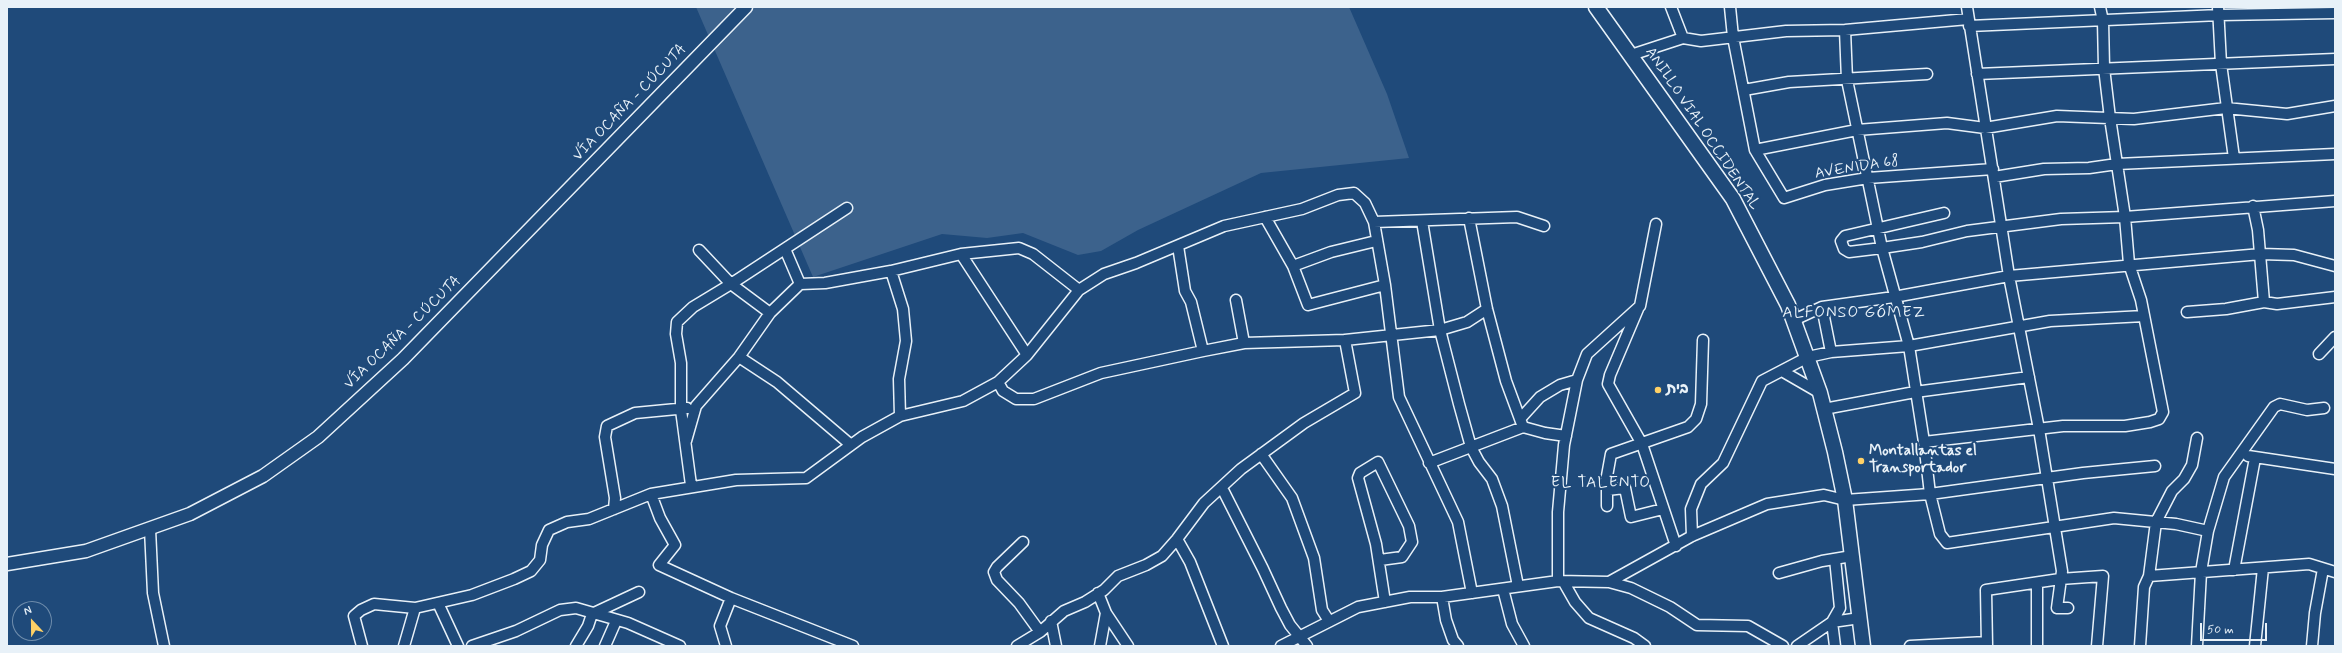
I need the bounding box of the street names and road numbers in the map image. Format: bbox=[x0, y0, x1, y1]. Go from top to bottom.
street label: VÍA OCAÑA - CÚCUTA bbox=[569, 41, 691, 165]
street label: ANILLO VIAL OCCIDENTAL bbox=[1641, 44, 1763, 214]
street label: AVENIDA 68 bbox=[1813, 152, 1901, 184]
street label: VÍA OCAÑA - CÚCUTA bbox=[341, 272, 465, 394]

